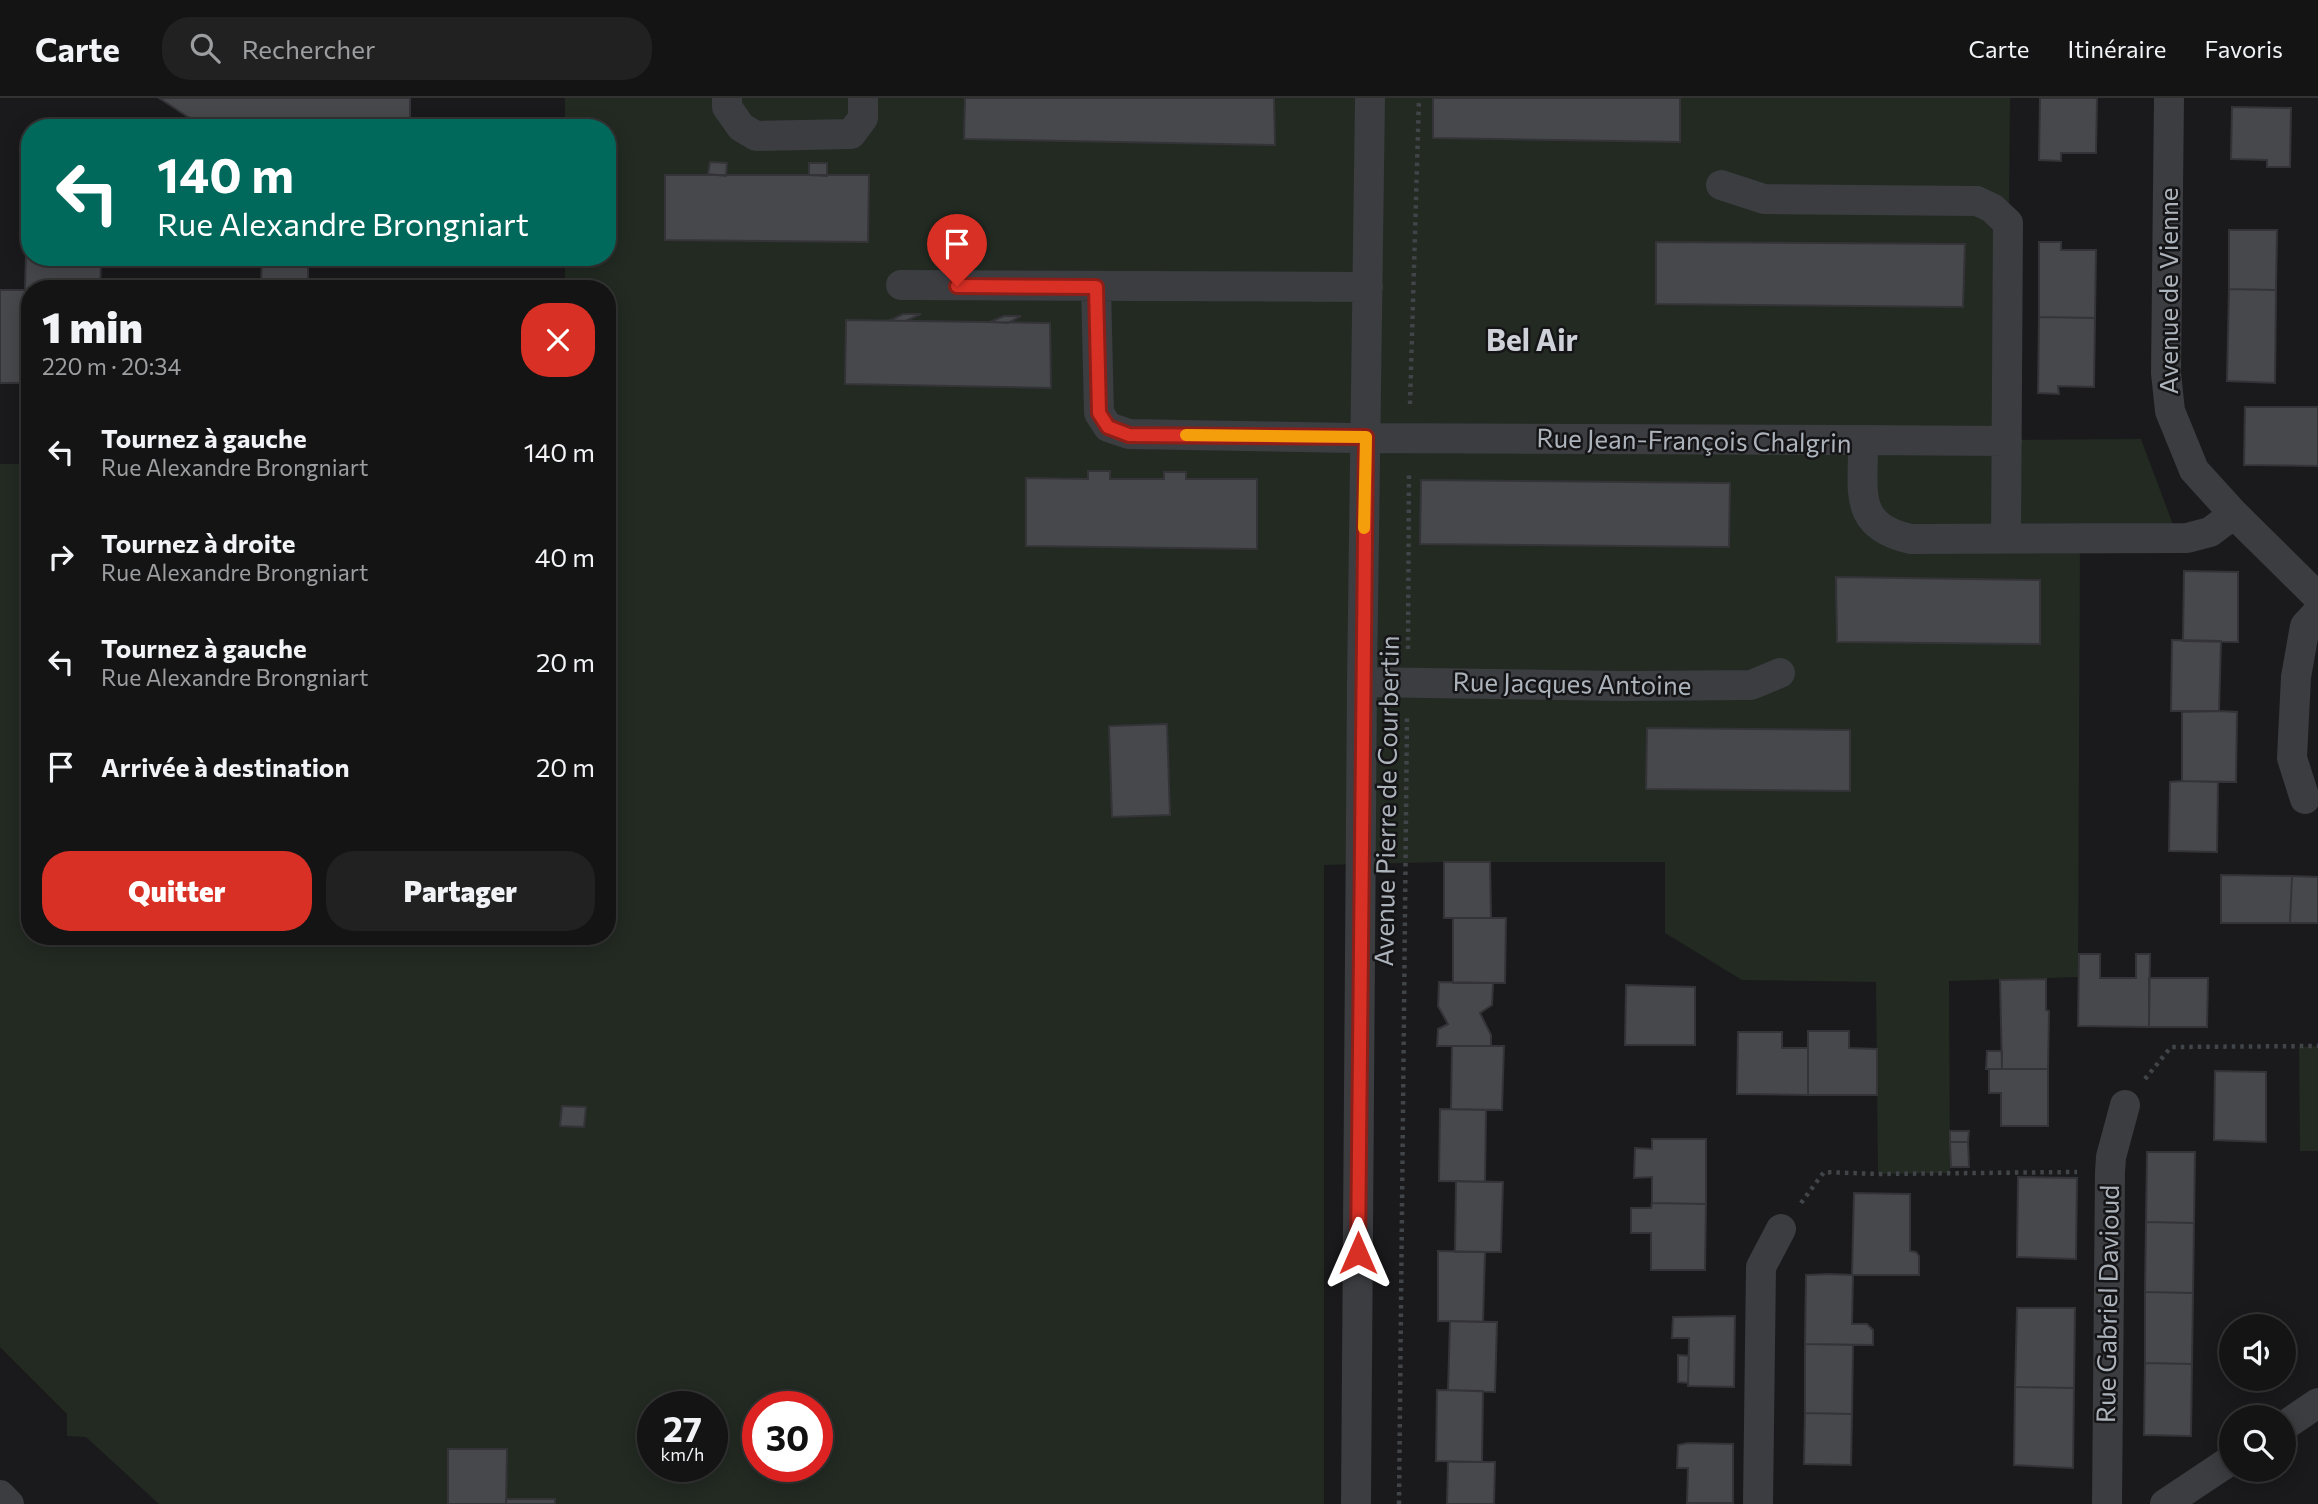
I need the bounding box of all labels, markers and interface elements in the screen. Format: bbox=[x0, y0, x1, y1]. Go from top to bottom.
search box bbox=[162, 17, 652, 80]
text: Carte bbox=[35, 28, 120, 69]
icon: search bbox=[186, 29, 224, 67]
text: Rechercher bbox=[242, 33, 375, 64]
text: Carte bbox=[1969, 34, 2030, 63]
text: Itinéraire bbox=[2068, 34, 2167, 63]
text: Favoris bbox=[2205, 34, 2283, 63]
text: 140 m bbox=[157, 143, 294, 203]
icon: left bbox=[42, 147, 133, 238]
street label: Avenue de Vienne bbox=[2152, 187, 2183, 395]
text: Rue Alexandre Brongniart bbox=[157, 203, 529, 243]
pin bbox=[927, 214, 987, 286]
icon: arrive bbox=[938, 225, 976, 263]
text: 1 min bbox=[42, 300, 143, 352]
button: close bbox=[521, 303, 595, 377]
district label: Bel Air bbox=[1486, 320, 1578, 357]
text: 220 m · 20:34 bbox=[42, 352, 181, 380]
street label: Rue Jean-François Chalgrin bbox=[1536, 421, 1852, 458]
text: Tournez à gauche bbox=[101, 422, 307, 453]
icon: left bbox=[42, 433, 80, 471]
text: 140 m bbox=[524, 436, 595, 467]
text: Rue Alexandre Brongniart bbox=[101, 453, 368, 481]
text: Tournez à droite bbox=[101, 527, 296, 558]
icon: right bbox=[42, 538, 80, 576]
text: 40 m bbox=[535, 541, 595, 572]
text: Rue Alexandre Brongniart bbox=[101, 558, 368, 586]
text: Tournez à gauche bbox=[101, 632, 307, 663]
street label: Avenue Pierre de Courbertin bbox=[1367, 635, 1404, 967]
icon: left bbox=[42, 643, 80, 681]
text: 20 m bbox=[536, 646, 595, 677]
text: Rue Alexandre Brongniart bbox=[101, 663, 368, 691]
street label: Rue Jacques Antoine bbox=[1452, 665, 1692, 700]
icon: arrive bbox=[42, 748, 80, 786]
text: Arrivée à destination bbox=[101, 751, 349, 782]
text: 20 m bbox=[536, 751, 595, 782]
button: Quitter bbox=[42, 851, 312, 931]
button: Partager bbox=[326, 851, 595, 931]
street label: Rue Gabriel Davioud bbox=[2089, 1185, 2124, 1423]
position arrow bbox=[1321, 1216, 1395, 1290]
map controls bbox=[2219, 1314, 2296, 1482]
button: sound bbox=[2219, 1314, 2296, 1391]
speed limit sign: 30 bbox=[742, 1391, 833, 1482]
button: search bbox=[2219, 1405, 2296, 1482]
text: 27 bbox=[663, 1406, 702, 1449]
text: km/h bbox=[661, 1443, 704, 1465]

